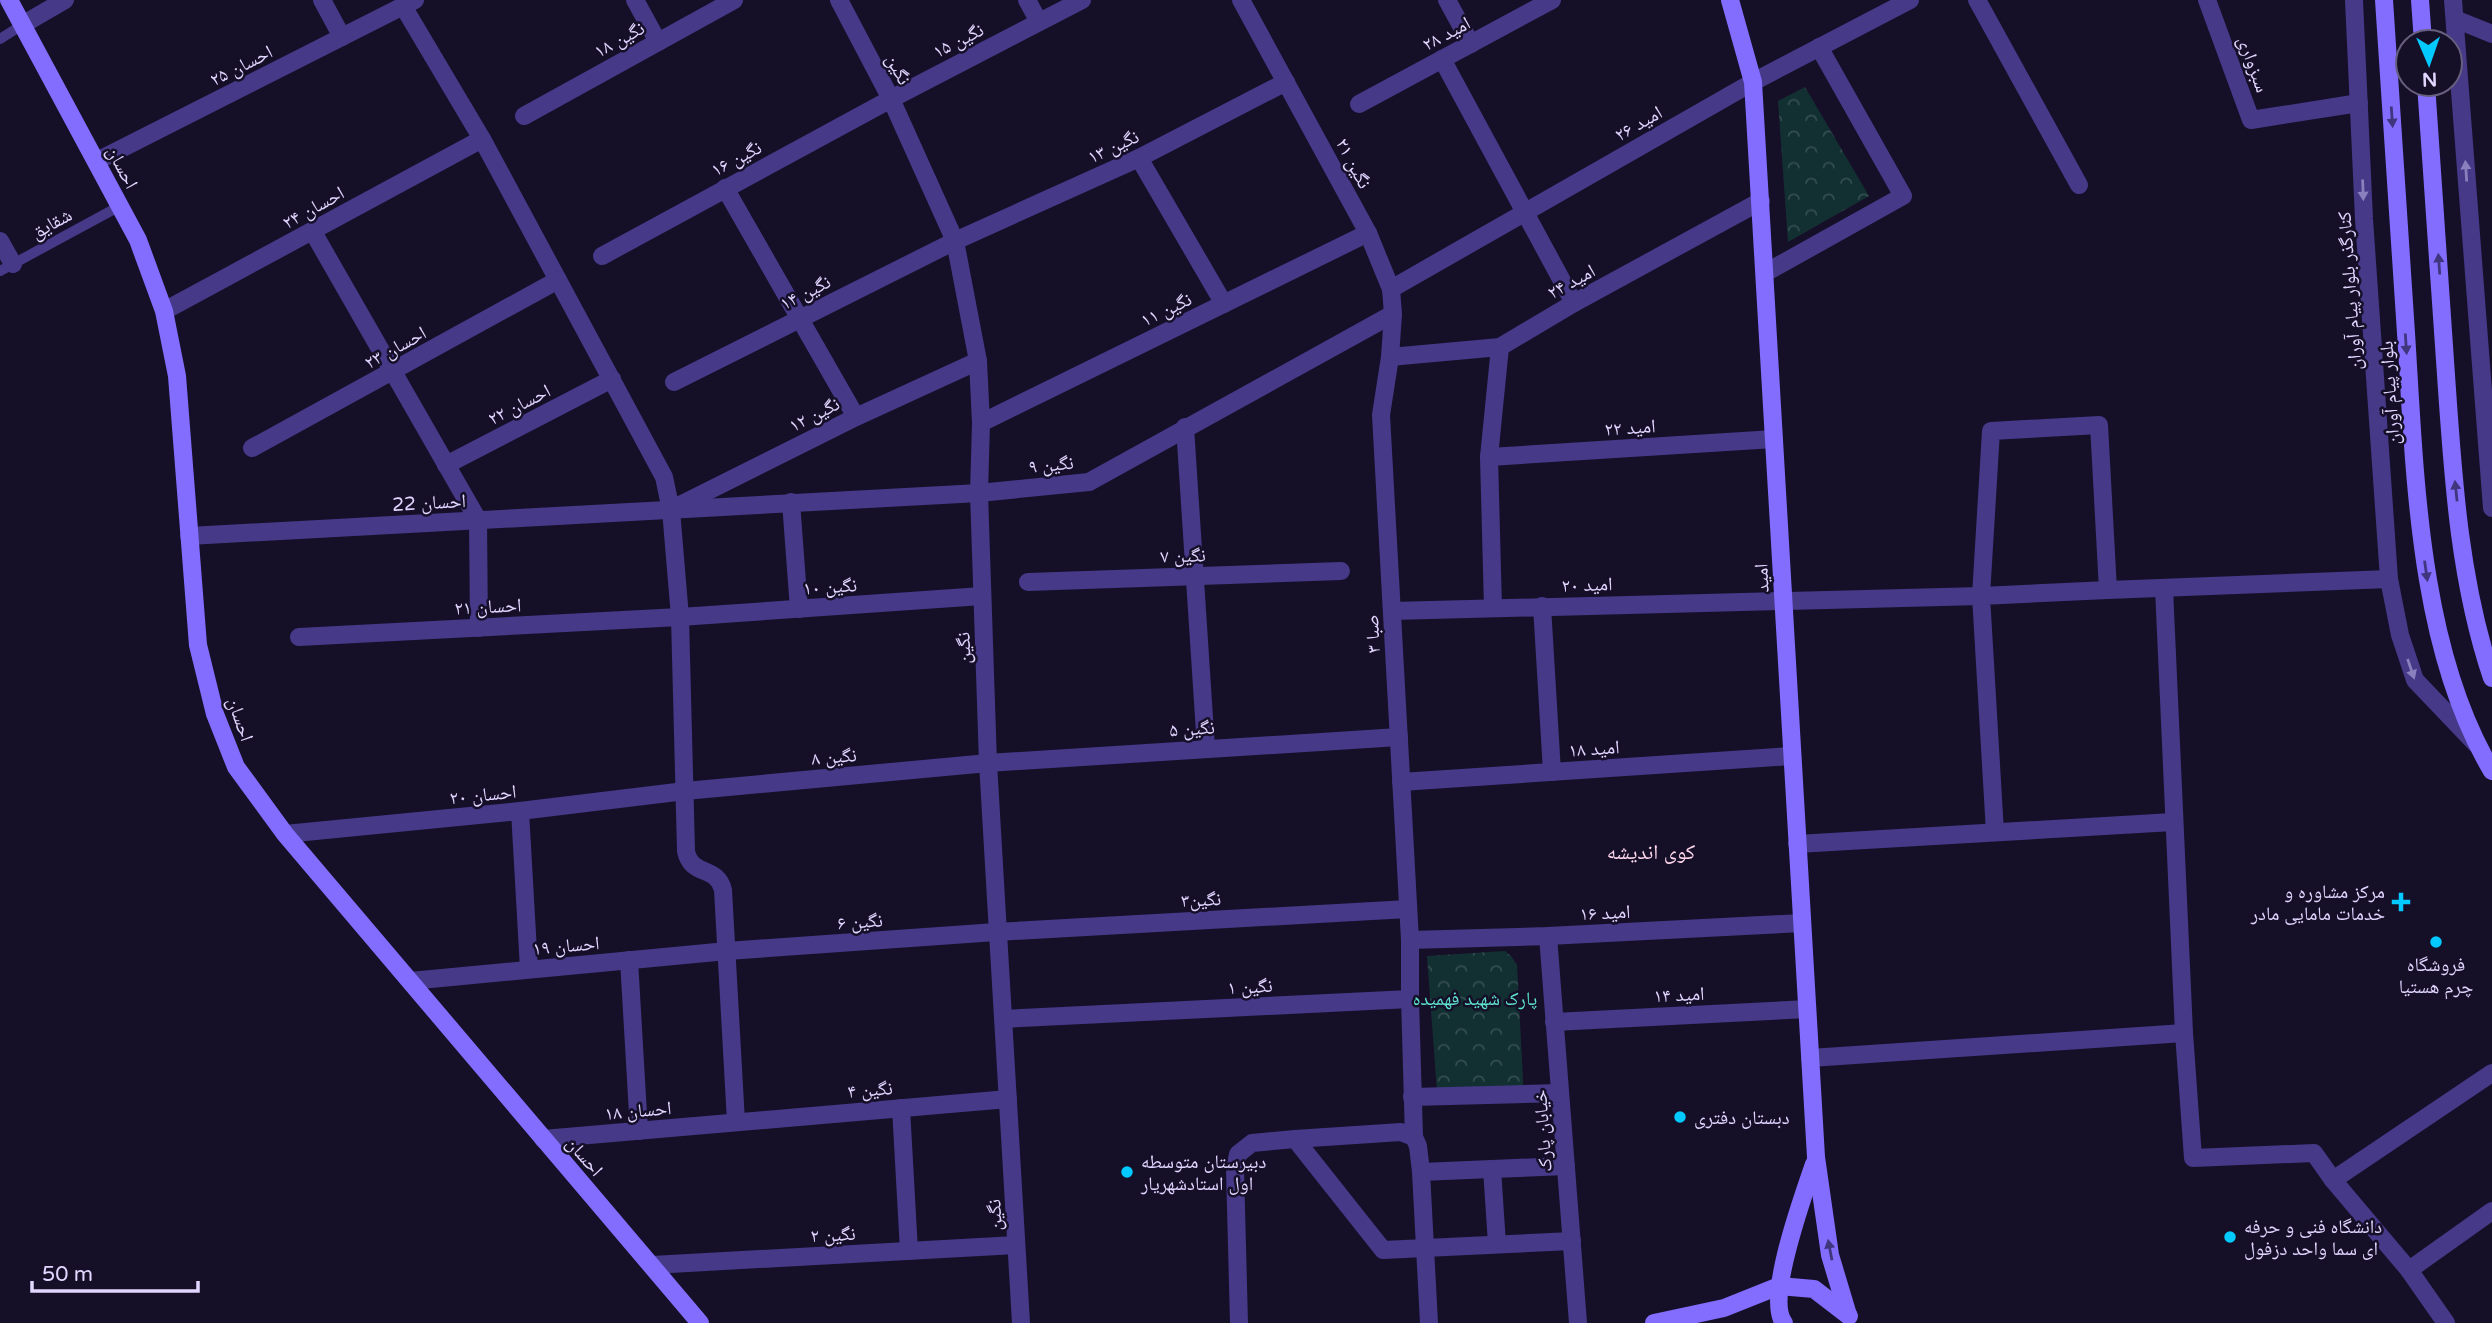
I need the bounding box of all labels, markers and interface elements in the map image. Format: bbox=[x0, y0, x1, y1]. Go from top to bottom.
street label: امید ۲۸ bbox=[1419, 12, 1474, 56]
street label: نگین ۱۸ bbox=[591, 17, 648, 63]
street label: نگین ۱۵ bbox=[929, 19, 987, 63]
north arrow bbox=[2394, 28, 2464, 98]
street label: سبزواری bbox=[2233, 33, 2273, 95]
street label: احسان ۲۵ bbox=[207, 41, 276, 91]
street label: نگین bbox=[881, 50, 915, 89]
text: N bbox=[2422, 68, 2438, 90]
street label: امید ۲۶ bbox=[1611, 102, 1666, 146]
one-way arrow bbox=[2387, 106, 2398, 128]
street label: نگین ۱۳ bbox=[1084, 126, 1142, 168]
street label: نگین ۲۱ bbox=[1331, 135, 1375, 192]
street label: نگین ۱۶ bbox=[708, 137, 765, 181]
street label: احسان bbox=[102, 142, 142, 193]
one-way arrow bbox=[2460, 160, 2471, 182]
one-way arrow bbox=[2358, 180, 2369, 202]
street label: احسان ۲۴ bbox=[279, 182, 348, 234]
street label: شقایق bbox=[27, 204, 76, 244]
street label: کنارگذر بلوار پیام آوران bbox=[2333, 211, 2369, 371]
one-way arrow bbox=[2433, 253, 2444, 275]
street label: امید ۲۴ bbox=[1544, 260, 1599, 304]
street label: نگین ۱۴ bbox=[776, 271, 834, 315]
street label: نگین ۱۱ bbox=[1137, 288, 1195, 332]
street label: احسان ۲۳ bbox=[361, 322, 430, 374]
one-way arrow bbox=[2401, 333, 2412, 355]
street label: بلوار پیام آوران bbox=[2375, 340, 2407, 446]
street label: احسان ۲۲ bbox=[485, 380, 554, 430]
street label: نگین ۱۲ bbox=[785, 393, 843, 437]
street label: امید ۲۲ bbox=[1604, 415, 1656, 441]
street label: نگین ۹ bbox=[1027, 452, 1075, 478]
one-way arrow bbox=[2450, 480, 2461, 502]
street label: احسان 22 bbox=[392, 490, 467, 516]
street label: نگین ۷ bbox=[1160, 544, 1206, 568]
one-way arrow bbox=[2421, 560, 2432, 582]
street label: امید bbox=[1750, 563, 1774, 593]
street label: امید ۲۰ bbox=[1561, 573, 1613, 597]
street label: نگین ۱۰ bbox=[802, 574, 858, 600]
street label: احسان ۲۱ bbox=[454, 594, 522, 620]
street label: صبا ۳ bbox=[1361, 614, 1385, 654]
street label: نگین bbox=[952, 632, 976, 664]
one-way arrow bbox=[2406, 658, 2417, 679]
street label: احسان bbox=[222, 694, 258, 744]
street label: نگین ۵ bbox=[1169, 716, 1215, 742]
street label: امید ۱۸ bbox=[1568, 736, 1620, 762]
street label: نگین ۸ bbox=[811, 744, 858, 770]
street label: احسان ۲۰ bbox=[449, 781, 518, 809]
district label: کوی اندیشه bbox=[1607, 840, 1695, 865]
place label: مرکز مشاوره و خدمات مامایی مادر bbox=[2250, 881, 2385, 925]
street label: نگین۳ bbox=[1180, 888, 1222, 912]
marker: مرکز مشاوره و خدمات مامایی مادر bbox=[2391, 892, 2411, 912]
street label: امید ۱۶ bbox=[1579, 901, 1631, 925]
street label: نگین ۶ bbox=[837, 909, 883, 935]
street label: احسان ۱۹ bbox=[532, 932, 600, 960]
marker: فروشگاه چرم هستیا bbox=[2428, 934, 2444, 950]
place label: فروشگاه چرم هستیا bbox=[2399, 954, 2473, 1000]
street label: نگین ۱ bbox=[1227, 975, 1273, 999]
street label: امید ۱۴ bbox=[1653, 983, 1705, 1007]
park label: پارک شهید فهمیده bbox=[1413, 988, 1537, 1010]
street label: نگین ۴ bbox=[847, 1077, 894, 1103]
street label: خیابان پارک bbox=[1529, 1089, 1557, 1173]
street label: احسان ۱۸ bbox=[604, 1097, 672, 1125]
place label: دبستان دفتری bbox=[1694, 1107, 1790, 1129]
marker: دبستان دفتری bbox=[1672, 1109, 1688, 1125]
street label: احسان bbox=[561, 1132, 607, 1181]
place label: دبیرستان متوسطه اول استادشهریار bbox=[1140, 1151, 1266, 1195]
marker: دبیرستان متوسطه اول استادشهریار bbox=[1119, 1164, 1135, 1180]
street label: نگین bbox=[983, 1198, 1007, 1231]
place label: دانشگاه فنی و حرفه ای سما واحد دزفول bbox=[2244, 1216, 2382, 1260]
street label: نگین ۲ bbox=[810, 1223, 856, 1247]
marker: دانشگاه فنی و حرفه ای سما واحد دزفول bbox=[2222, 1229, 2238, 1245]
one-way arrow bbox=[1824, 1239, 1835, 1261]
scale bar bbox=[32, 1250, 198, 1294]
text: 50 m bbox=[42, 1262, 93, 1287]

